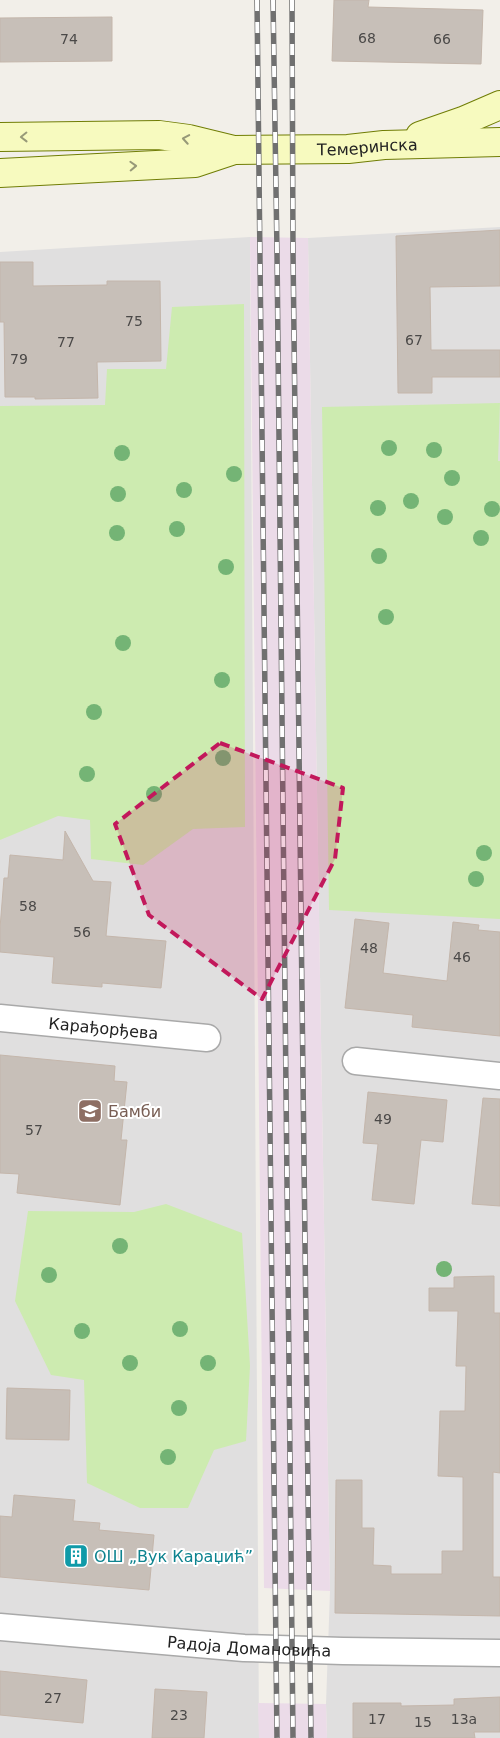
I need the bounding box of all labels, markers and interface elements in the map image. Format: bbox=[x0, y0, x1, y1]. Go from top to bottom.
house number: 68 bbox=[358, 30, 376, 46]
house number: 74 bbox=[60, 31, 78, 47]
house number: 66 bbox=[433, 31, 451, 47]
one-way arrow bbox=[20, 132, 28, 142]
one-way arrow bbox=[182, 135, 191, 145]
street label: Темеринска bbox=[316, 135, 418, 159]
one-way arrow bbox=[130, 161, 138, 172]
house number: 75 bbox=[125, 313, 143, 329]
house number: 67 bbox=[405, 332, 423, 348]
house number: 77 bbox=[57, 334, 75, 350]
house number: 79 bbox=[10, 351, 28, 367]
house number: 58 bbox=[19, 898, 37, 914]
house number: 56 bbox=[73, 924, 91, 940]
house number: 48 bbox=[360, 940, 378, 956]
house number: 46 bbox=[453, 949, 471, 965]
street label: Карађорђева bbox=[48, 1013, 159, 1043]
school or university icon: Бамби bbox=[77, 1098, 103, 1124]
place label: Бамби bbox=[108, 1102, 161, 1121]
house number: 49 bbox=[374, 1111, 392, 1127]
house number: 57 bbox=[25, 1122, 43, 1138]
building icon: ОШ „Вук Караџић” bbox=[63, 1543, 89, 1569]
place label: ОШ „Вук Караџић” bbox=[94, 1547, 253, 1566]
street label: Радоја Домановића bbox=[166, 1632, 331, 1660]
house number: 27 bbox=[44, 1690, 62, 1706]
house number: 23 bbox=[170, 1707, 188, 1723]
house number: 17 bbox=[368, 1711, 386, 1727]
house number: 13a bbox=[451, 1711, 477, 1727]
house number: 15 bbox=[414, 1714, 432, 1730]

